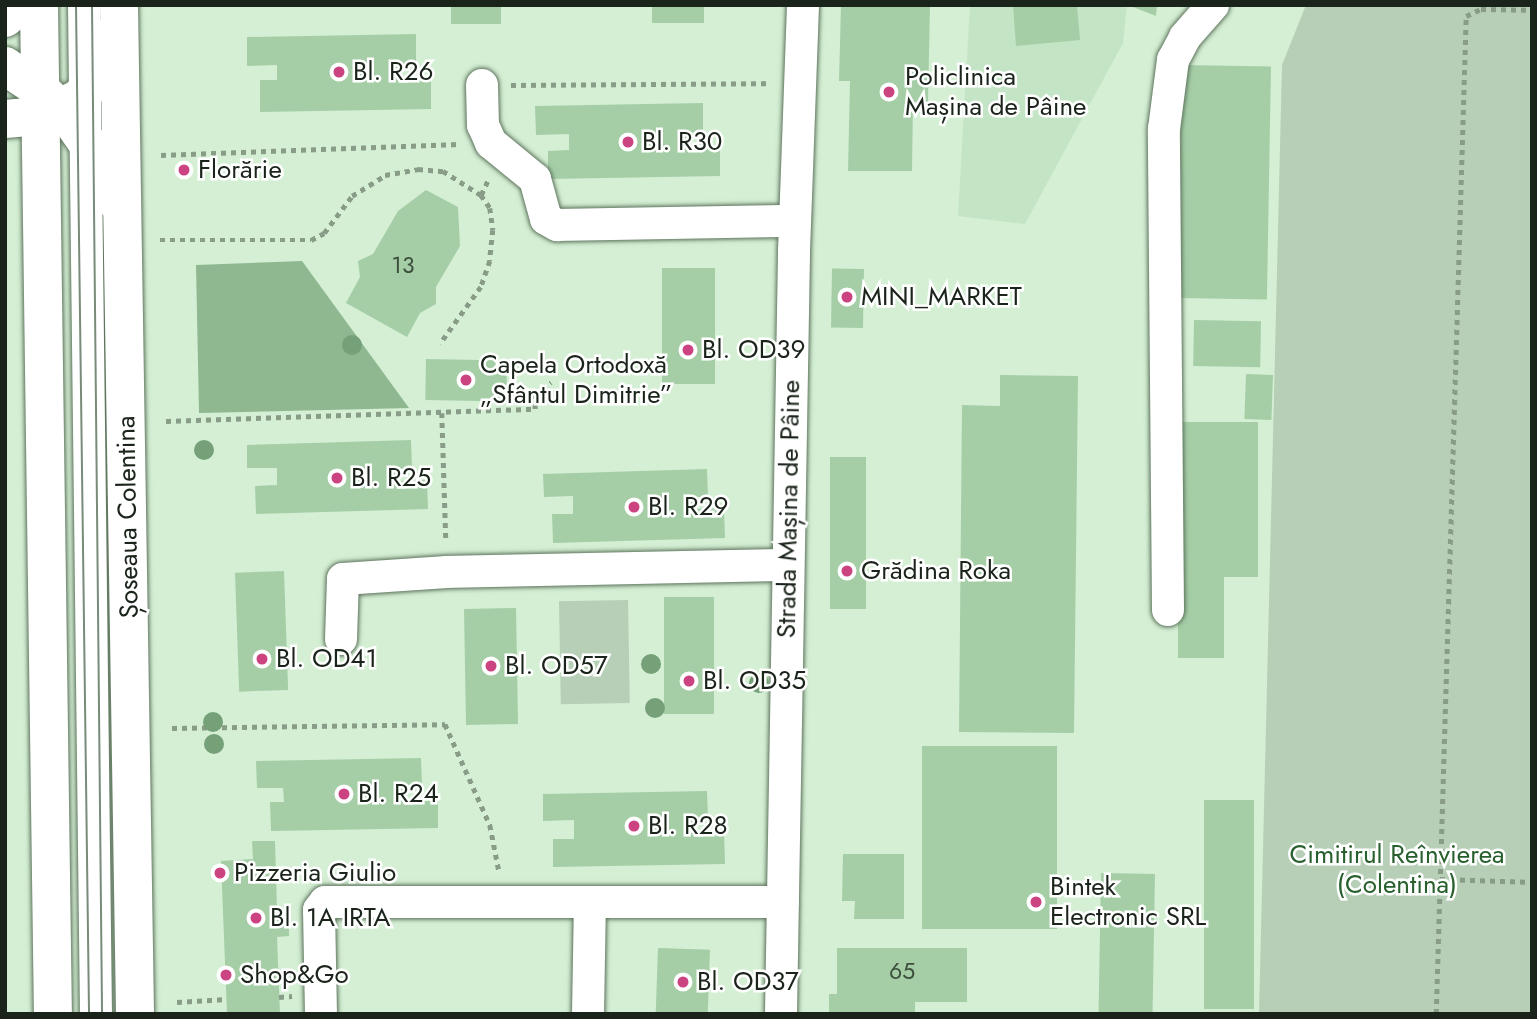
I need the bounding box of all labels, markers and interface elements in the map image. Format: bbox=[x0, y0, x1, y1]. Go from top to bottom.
place label: Bl. R26 bbox=[353, 56, 433, 88]
place label: Policlinica Mașina de Pâine bbox=[905, 61, 1086, 122]
marker: Bl. R26 bbox=[331, 64, 347, 80]
marker: Policlinica Mașina de Pâine bbox=[879, 82, 899, 102]
place label: Bl. R30 bbox=[642, 126, 722, 158]
marker: Bl. R30 bbox=[620, 134, 636, 150]
place label: Florărie bbox=[198, 154, 282, 186]
marker: Florărie bbox=[176, 162, 192, 178]
house number: 13 bbox=[392, 251, 414, 279]
place label: MINI_MARKET bbox=[861, 281, 1022, 313]
marker: MINI_MARKET bbox=[839, 289, 855, 305]
place label: Bl. OD39 bbox=[702, 334, 805, 366]
marker: Bl. OD39 bbox=[680, 342, 696, 358]
place label: Capela Ortodoxă „Sfântul Dimitrie” bbox=[480, 349, 672, 410]
marker: Capela Ortodoxă „Sfântul Dimitrie” bbox=[458, 372, 474, 388]
street label: Strada Mașina de Pâine bbox=[771, 380, 807, 638]
street label: Șoseaua Colentina bbox=[111, 415, 145, 619]
place label: Bl. R25 bbox=[351, 462, 431, 494]
marker: Bl. R25 bbox=[329, 470, 345, 486]
place label: Bl. R29 bbox=[648, 491, 728, 523]
marker: Bl. R29 bbox=[626, 499, 642, 515]
place label: Grădina Roka bbox=[861, 555, 1011, 587]
marker: Grădina Roka bbox=[839, 563, 855, 579]
place label: Bl. OD41 bbox=[276, 643, 377, 675]
place label: Bl. OD57 bbox=[505, 650, 608, 682]
marker: Bl. OD41 bbox=[254, 651, 270, 667]
marker: Bl. OD57 bbox=[483, 658, 499, 674]
place label: Bl. OD35 bbox=[703, 665, 806, 697]
marker: Bl. OD35 bbox=[681, 673, 697, 689]
place label: Bl. R24 bbox=[358, 778, 439, 810]
marker: Bl. R24 bbox=[336, 786, 352, 802]
place label: Bl. R28 bbox=[648, 810, 728, 842]
marker: Bl. R28 bbox=[626, 818, 642, 834]
park label: Cimitirul Reînvierea (Colentina) bbox=[1289, 839, 1505, 900]
place label: Pizzeria Giulio bbox=[234, 857, 396, 889]
marker: Pizzeria Giulio bbox=[212, 865, 228, 881]
place label: Bintek Electronic SRL bbox=[1050, 871, 1206, 932]
marker: Bintek Electronic SRL bbox=[1028, 894, 1044, 910]
place label: Bl. 1A IRTA bbox=[270, 902, 390, 934]
marker: Bl. 1A IRTA bbox=[248, 910, 264, 926]
house number: 65 bbox=[889, 957, 915, 985]
place label: Shop&Go bbox=[240, 959, 349, 991]
place label: Bl. OD37 bbox=[697, 966, 799, 998]
marker: Shop&Go bbox=[218, 967, 234, 983]
marker: Bl. OD37 bbox=[675, 974, 691, 990]

